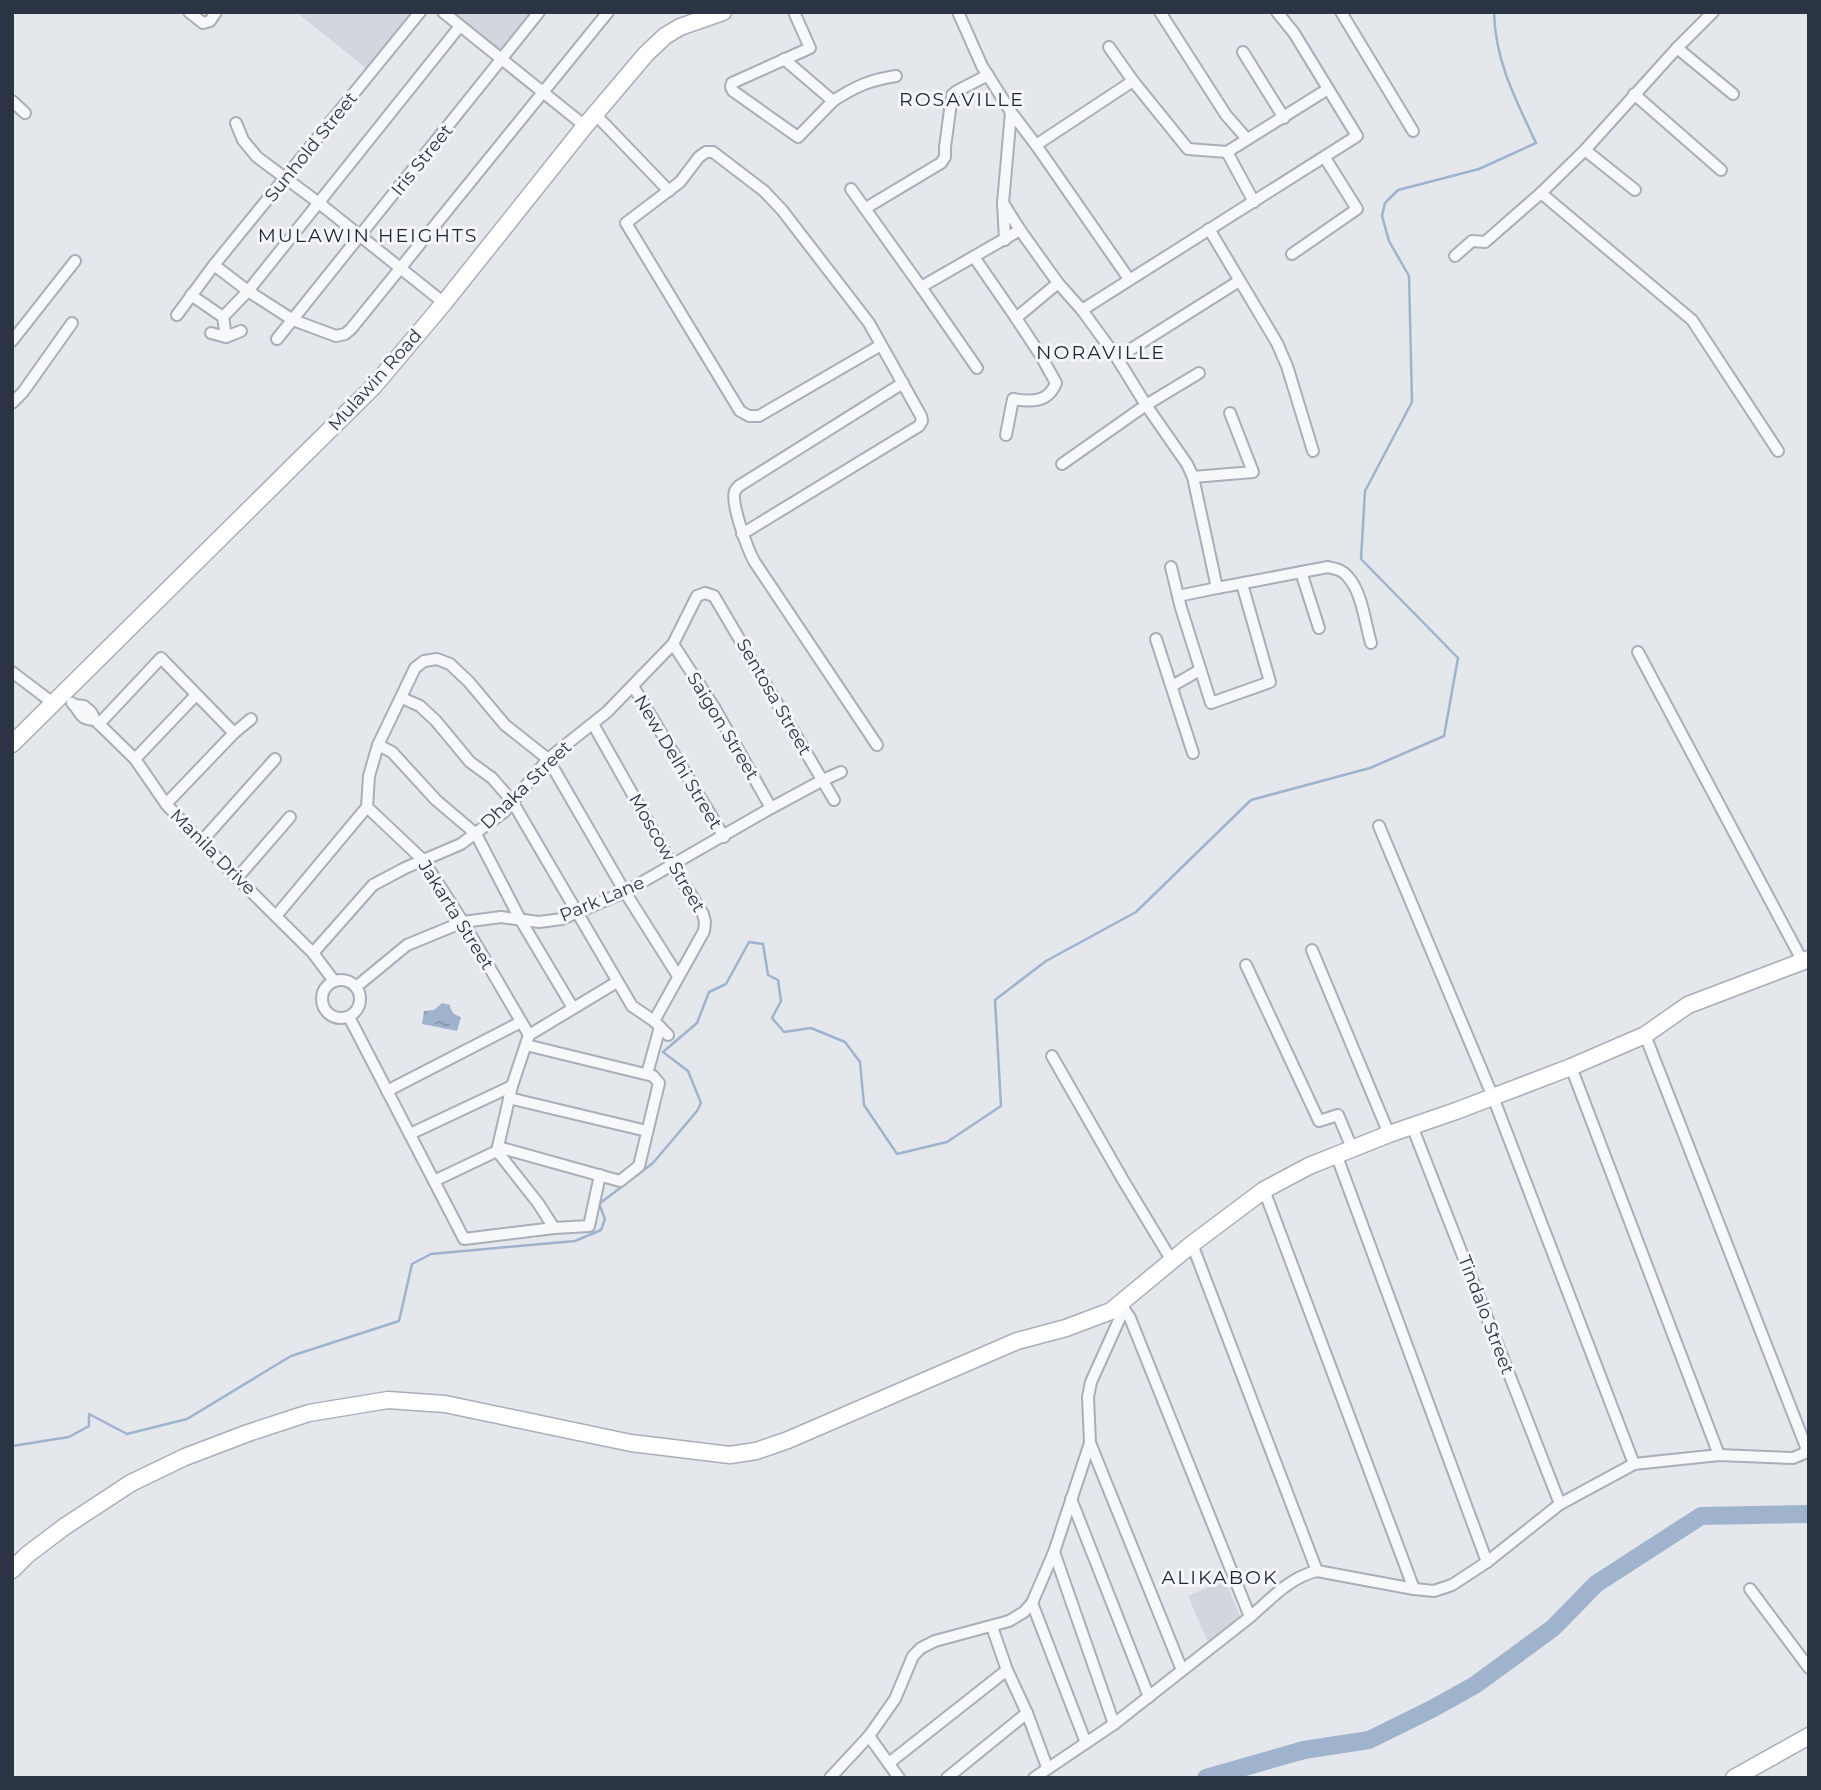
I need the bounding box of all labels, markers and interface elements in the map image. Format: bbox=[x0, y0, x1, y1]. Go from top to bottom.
street label: Sunhold Street bbox=[260, 88, 362, 206]
district label: ROSAVILLE bbox=[899, 88, 1025, 111]
street label: Iris Street bbox=[387, 120, 457, 200]
district label: MULAWIN HEIGHTS bbox=[258, 224, 478, 247]
street label: Mulawin Road bbox=[324, 325, 426, 435]
district label: NORAVILLE bbox=[1036, 341, 1166, 364]
street label: Sentosa Street bbox=[732, 635, 816, 759]
street label: Saigon Street bbox=[682, 668, 764, 784]
street label: New Delhi Street bbox=[629, 691, 727, 833]
street label: Dhaka Street bbox=[476, 736, 576, 834]
street label: Moscow Street bbox=[624, 790, 710, 916]
street label: Manila Drive bbox=[166, 805, 261, 900]
street label: Jakarta Street bbox=[413, 855, 498, 974]
street label: Park Lane bbox=[556, 871, 648, 927]
street label: Tindalo Street bbox=[1453, 1253, 1519, 1377]
district label: ALIKABOK bbox=[1162, 1566, 1278, 1589]

